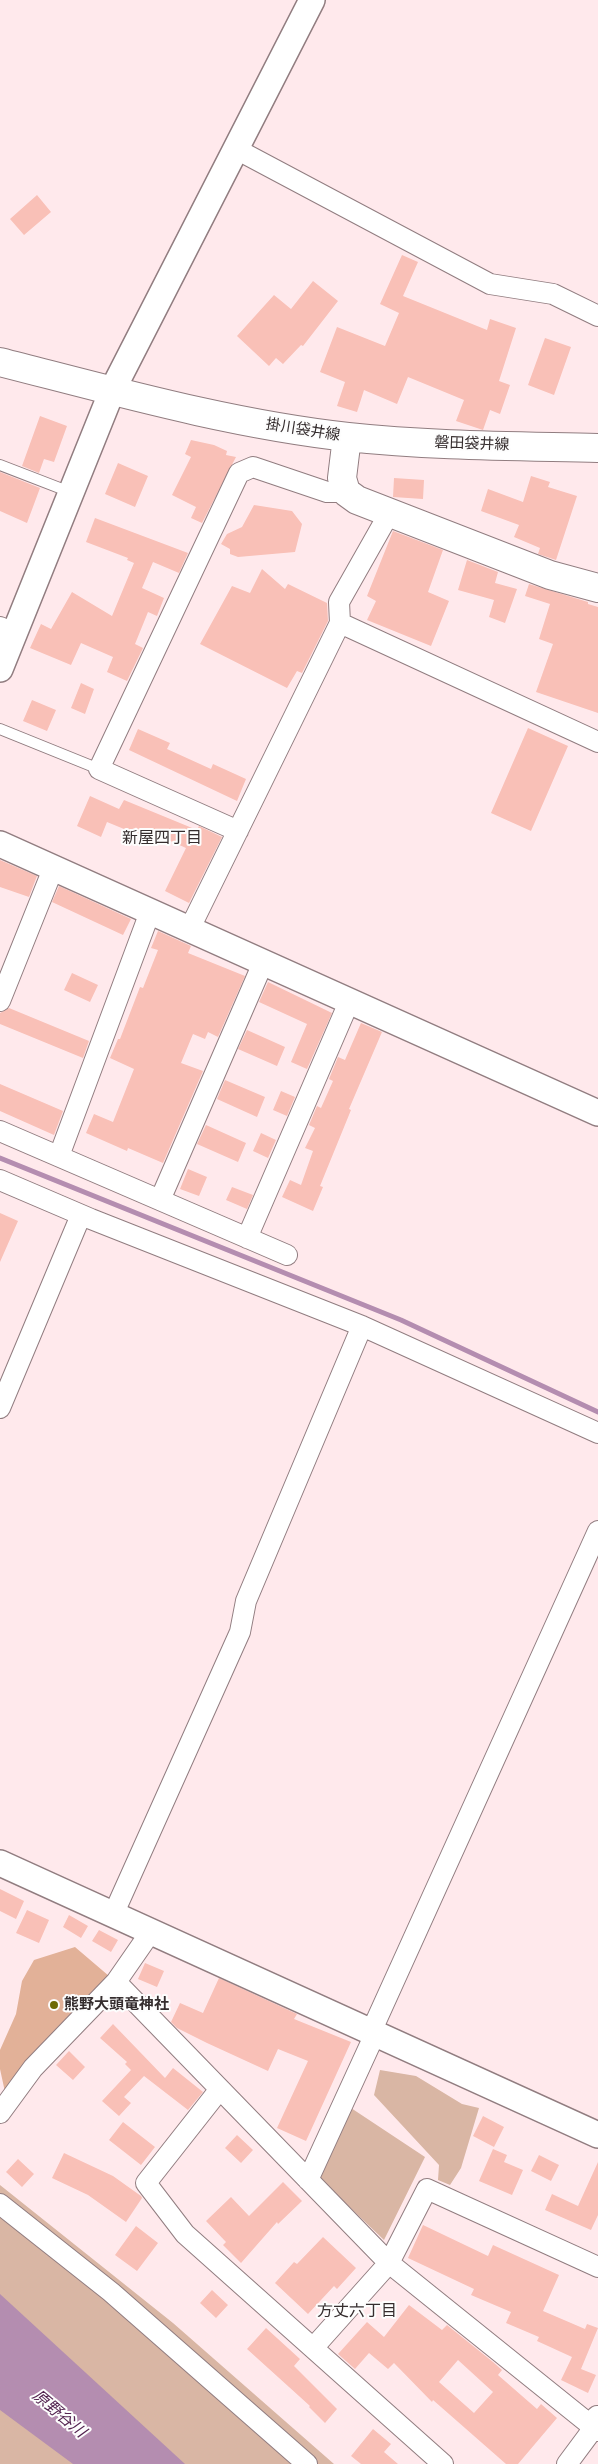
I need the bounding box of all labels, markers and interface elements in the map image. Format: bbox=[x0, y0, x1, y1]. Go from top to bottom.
street label: 掛川袋井線 bbox=[265, 415, 341, 445]
street label: 磐田袋井線 bbox=[434, 434, 510, 454]
district label: 新屋四丁目 bbox=[122, 828, 202, 848]
place label: 熊野大頭竜神社 bbox=[64, 1996, 169, 2014]
marker: 熊野大頭竜神社 bbox=[48, 1999, 60, 2011]
district label: 方丈六丁目 bbox=[317, 2301, 397, 2321]
water label: 原野谷川 bbox=[28, 2386, 90, 2442]

